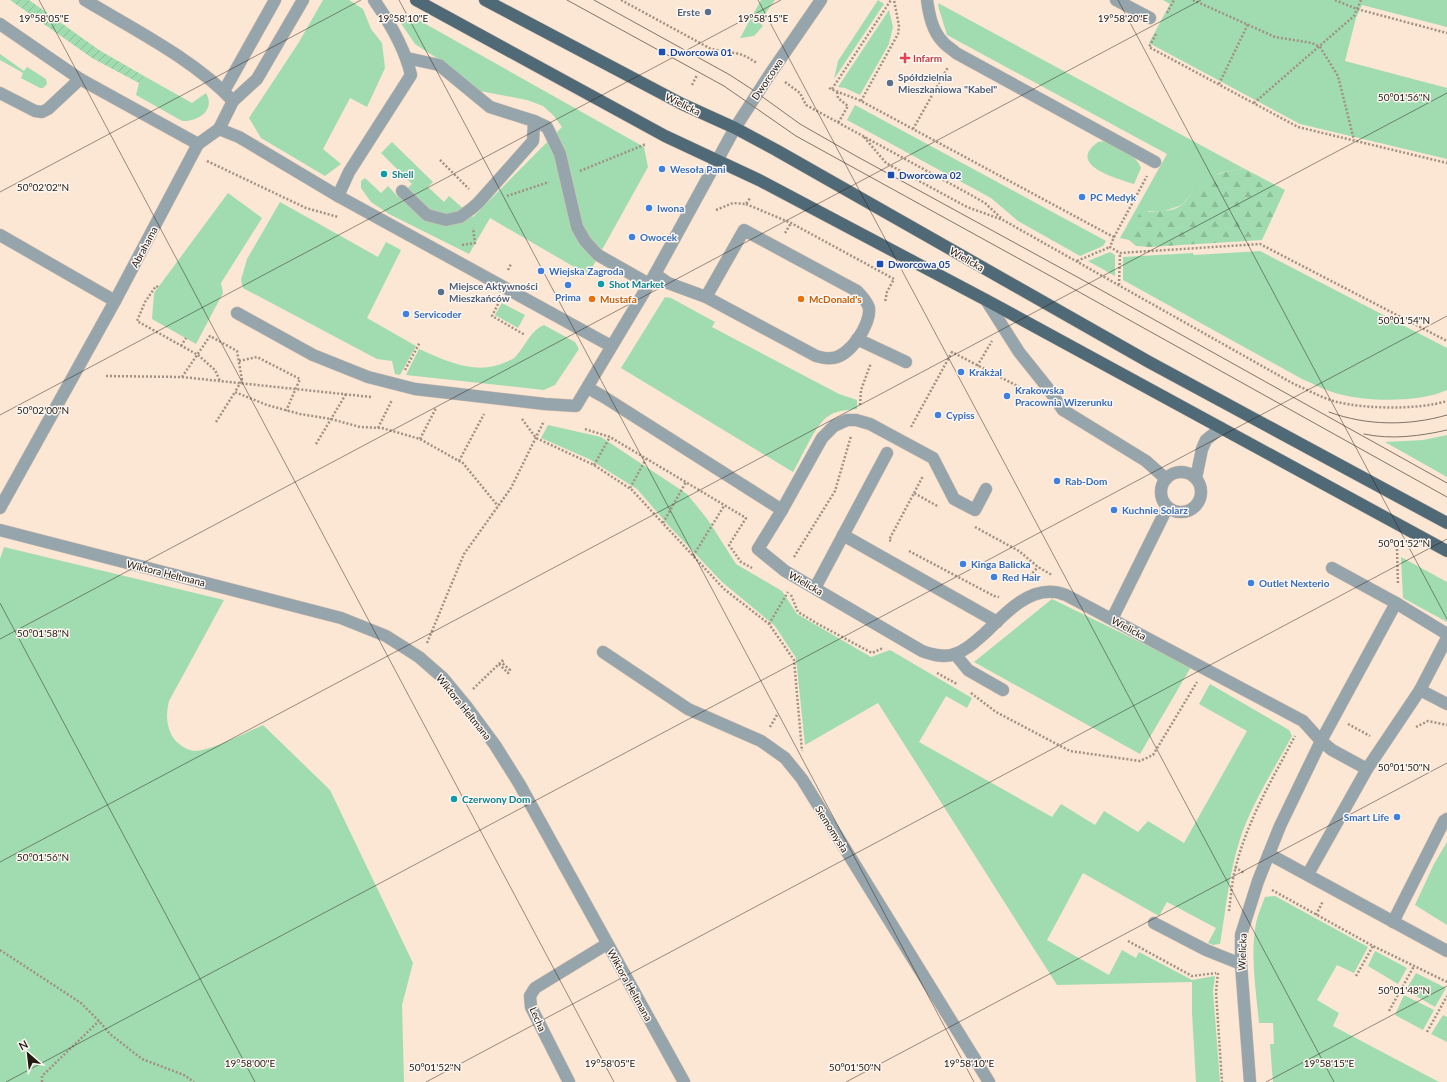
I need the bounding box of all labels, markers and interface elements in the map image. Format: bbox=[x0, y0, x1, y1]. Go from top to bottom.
place label: Erste bbox=[677, 6, 701, 18]
marker: Erste bbox=[703, 7, 713, 17]
text: 19°58'05"E bbox=[19, 12, 69, 24]
text: 19°58'10"E bbox=[378, 12, 428, 24]
text: 19°58'15"E bbox=[738, 12, 788, 24]
text: 19°58'20"E bbox=[1098, 12, 1148, 24]
place label: Dworcowa 01 bbox=[670, 46, 733, 58]
marker: Dworcowa 01 bbox=[657, 47, 667, 57]
place label: Infarm bbox=[913, 52, 942, 64]
marker: Infarm bbox=[900, 53, 910, 63]
street label: Dworcowa bbox=[749, 56, 785, 102]
place label: Spółdzielnia Mieszkaniowa "Kabel" bbox=[898, 71, 997, 95]
marker: Spółdzielnia Mieszkaniowa "Kabel" bbox=[885, 78, 895, 88]
street label: Wielicka bbox=[663, 90, 703, 118]
text: 50°01'56"N bbox=[1378, 91, 1430, 103]
place label: Wesoła Pani bbox=[670, 163, 726, 175]
marker: Wesoła Pani bbox=[657, 164, 667, 174]
place label: Shell bbox=[392, 168, 413, 180]
marker: Shell bbox=[379, 169, 389, 179]
place label: Dworcowa 02 bbox=[899, 169, 962, 181]
marker: Dworcowa 02 bbox=[886, 170, 896, 180]
text: 50°02'02"N bbox=[17, 181, 69, 193]
place label: PC Medyk bbox=[1090, 191, 1137, 203]
marker: PC Medyk bbox=[1077, 192, 1087, 202]
place label: Iwona bbox=[657, 202, 684, 214]
marker: Iwona bbox=[644, 203, 654, 213]
street label: Abrahama bbox=[128, 224, 160, 270]
place label: Owocek bbox=[640, 231, 678, 243]
marker: Owocek bbox=[627, 232, 637, 242]
street label: Wielicka bbox=[948, 244, 986, 274]
place label: Dworcowa 05 bbox=[888, 258, 951, 270]
marker: Dworcowa 05 bbox=[875, 259, 885, 269]
place label: Wiejska Zagroda bbox=[549, 265, 624, 277]
marker: Wiejska Zagroda bbox=[536, 266, 546, 276]
place label: Shot Market bbox=[609, 278, 664, 290]
marker: Shot Market bbox=[596, 279, 606, 289]
place label: Miejsce Aktywności Mieszkańców bbox=[449, 280, 538, 304]
marker: Prima bbox=[563, 280, 573, 290]
marker: Miejsce Aktywności Mieszkańców bbox=[436, 287, 446, 297]
place label: Prima bbox=[555, 291, 581, 303]
place label: Mustafa bbox=[600, 293, 637, 305]
place label: McDonald's bbox=[809, 293, 862, 305]
marker: Mustafa bbox=[587, 294, 597, 304]
marker: McDonald's bbox=[796, 294, 806, 304]
place label: Servicoder bbox=[414, 308, 462, 320]
marker: Servicoder bbox=[401, 309, 411, 319]
text: 50°01'54"N bbox=[1378, 314, 1430, 326]
place label: Krakżal bbox=[969, 366, 1002, 378]
marker: Krakżal bbox=[956, 367, 966, 377]
place label: Krakowska Pracownia Wizerunku bbox=[1015, 384, 1113, 408]
marker: Krakowska Pracownia Wizerunku bbox=[1002, 391, 1012, 401]
text: 50°02'00"N bbox=[17, 404, 69, 416]
place label: Cypiss bbox=[946, 409, 975, 421]
marker: Cypiss bbox=[933, 410, 943, 420]
place label: Rab-Dom bbox=[1065, 475, 1108, 487]
marker: Rab-Dom bbox=[1052, 476, 1062, 486]
place label: Kuchnie Solarz bbox=[1122, 504, 1188, 516]
marker: Kuchnie Solarz bbox=[1109, 505, 1119, 515]
text: 50°01'52"N bbox=[1378, 537, 1430, 549]
street label: Wiktora Heltmana bbox=[125, 557, 207, 589]
place label: Kinga Balicka bbox=[971, 558, 1031, 570]
marker: Kinga Balicka bbox=[958, 559, 968, 569]
street label: Wielicka bbox=[787, 568, 825, 598]
place label: Red Hair bbox=[1002, 571, 1041, 583]
marker: Red Hair bbox=[989, 572, 999, 582]
place label: Outlet Nexterio bbox=[1259, 577, 1330, 589]
marker: Outlet Nexterio bbox=[1246, 578, 1256, 588]
street label: Wielicka bbox=[1110, 614, 1148, 642]
text: 50°01'58"N bbox=[17, 627, 69, 639]
street label: Wiktora Heltmana bbox=[434, 672, 494, 742]
text: 50°01'50"N bbox=[1378, 761, 1430, 773]
place label: Czerwony Dom bbox=[462, 793, 531, 805]
marker: Czerwony Dom bbox=[449, 794, 459, 804]
street label: Siemomysła bbox=[813, 804, 851, 854]
place label: Smart Life bbox=[1344, 811, 1390, 823]
marker: Smart Life bbox=[1392, 812, 1402, 822]
text: 50°01'56"N bbox=[17, 851, 69, 863]
street label: Wielicka bbox=[1235, 933, 1249, 971]
street label: Wiktora Heltmana bbox=[605, 947, 655, 1023]
text: 50°01'48"N bbox=[1378, 984, 1430, 996]
street label: Lecha bbox=[527, 1005, 549, 1033]
north arrow bbox=[8, 1034, 48, 1074]
text: N bbox=[16, 1037, 30, 1052]
text: 19°58'00"E bbox=[225, 1057, 275, 1069]
text: 19°58'05"E bbox=[585, 1057, 635, 1069]
text: 19°58'10"E bbox=[944, 1057, 994, 1069]
text: 19°58'15"E bbox=[1304, 1057, 1354, 1069]
text: 50°01'52"N bbox=[409, 1061, 461, 1073]
text: 50°01'50"N bbox=[829, 1061, 881, 1073]

